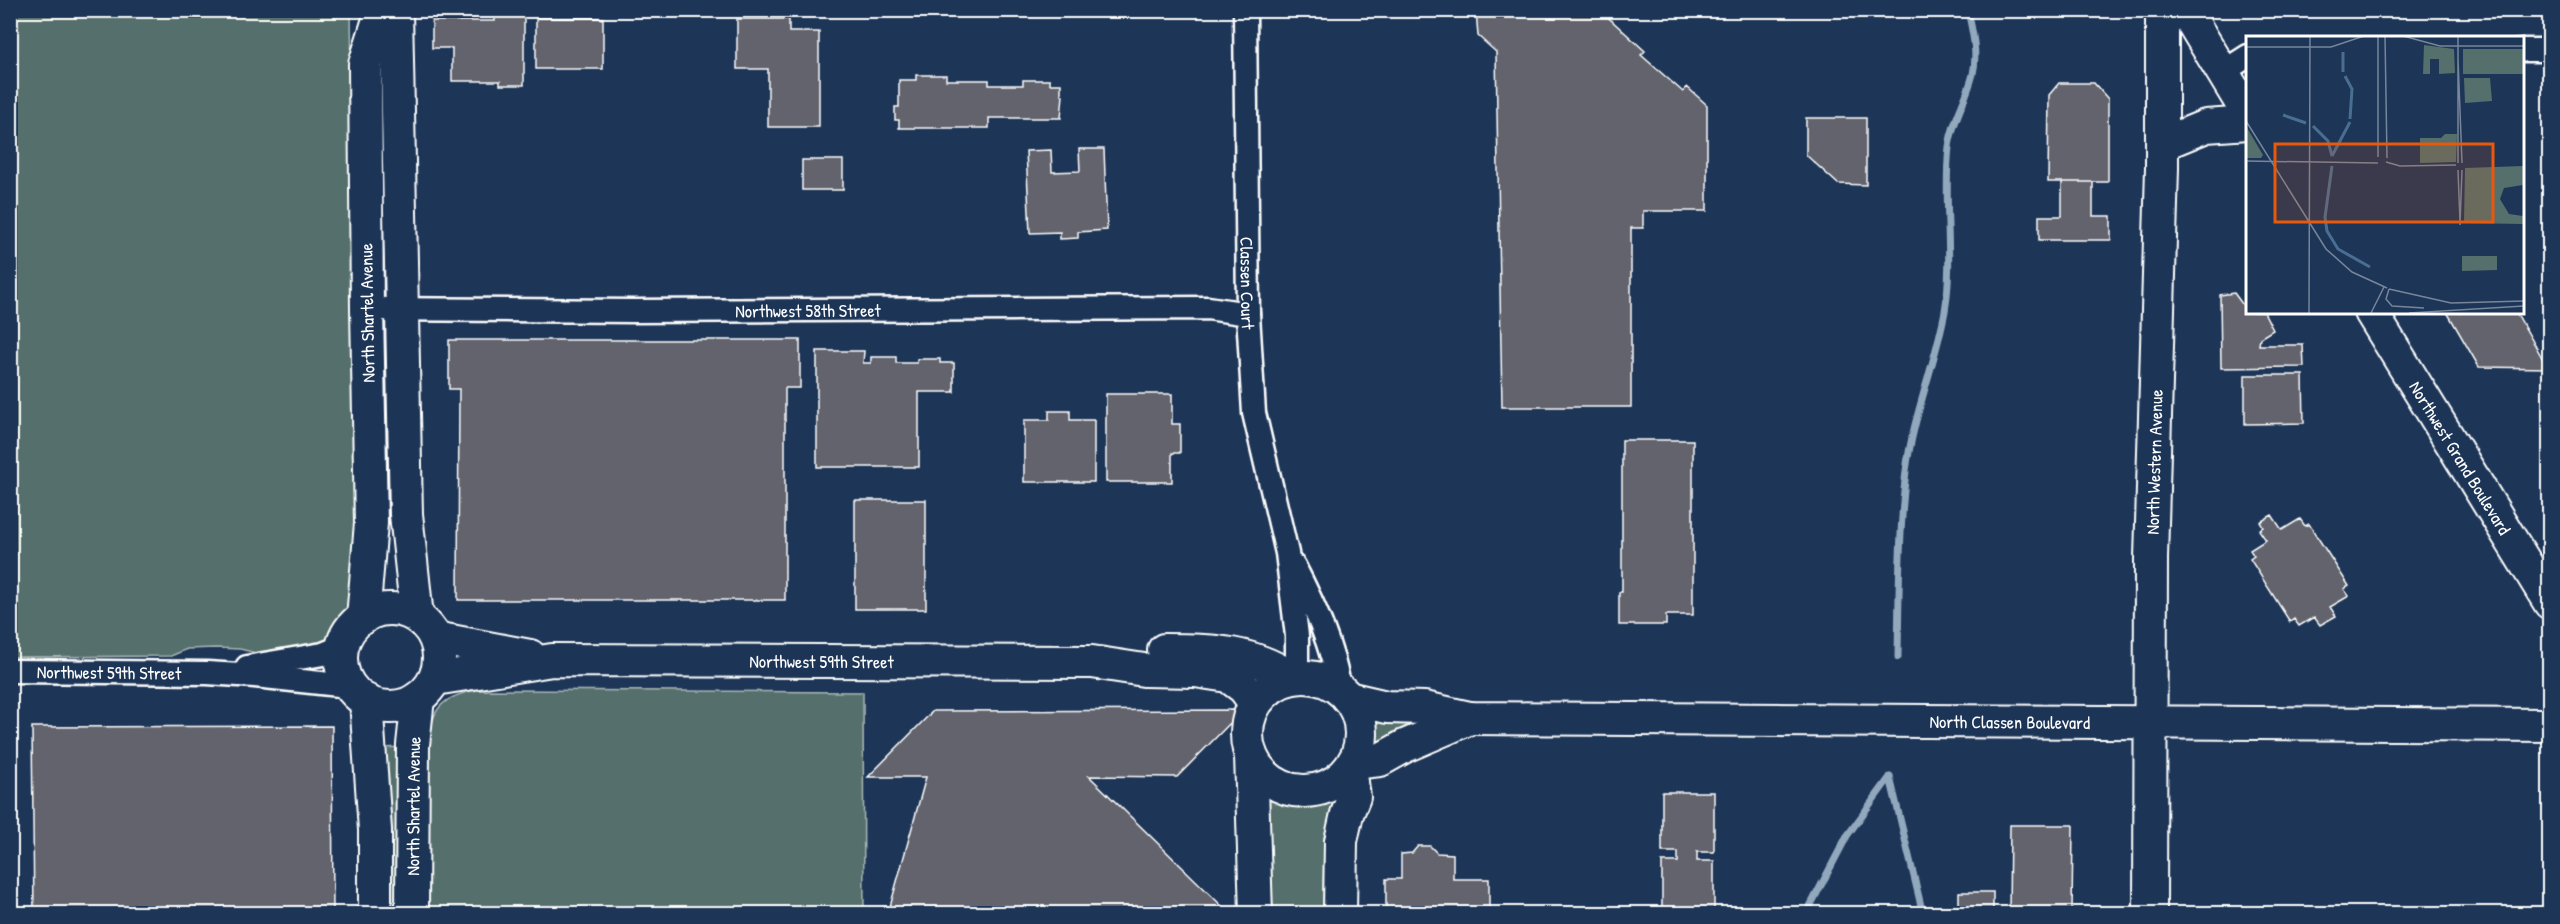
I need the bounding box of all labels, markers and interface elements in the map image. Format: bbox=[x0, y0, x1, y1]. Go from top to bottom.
inset map bbox=[2246, 36, 2524, 314]
street label: Classen Court bbox=[1235, 237, 1261, 331]
street label: North Shartel Avenue bbox=[353, 243, 381, 383]
street label: Northwest 58th Street bbox=[735, 297, 882, 323]
street label: Northwest Grand Boulevard bbox=[2404, 376, 2517, 539]
street label: North Western Avenue bbox=[2139, 389, 2168, 535]
street label: Northwest 59th Street bbox=[749, 648, 895, 674]
street label: Northwest 59th Street bbox=[37, 659, 182, 685]
street label: North Classen Boulevard bbox=[1929, 708, 2090, 735]
street label: North Shartel Avenue bbox=[400, 735, 426, 876]

